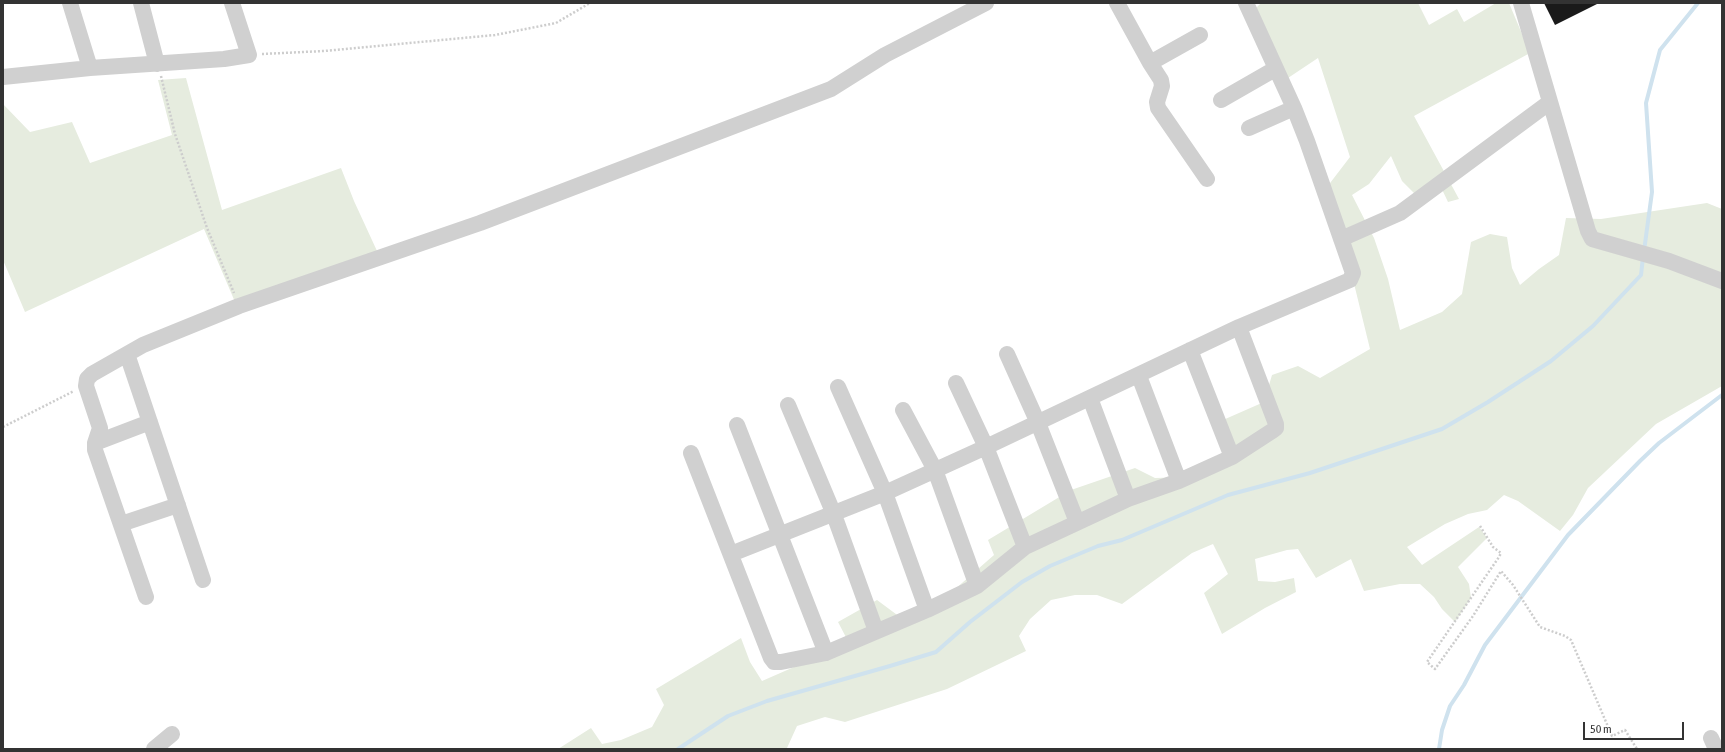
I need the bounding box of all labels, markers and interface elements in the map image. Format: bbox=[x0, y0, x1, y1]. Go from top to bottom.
scale bar bbox=[1585, 714, 1686, 740]
text: 50 m bbox=[1590, 722, 1612, 736]

